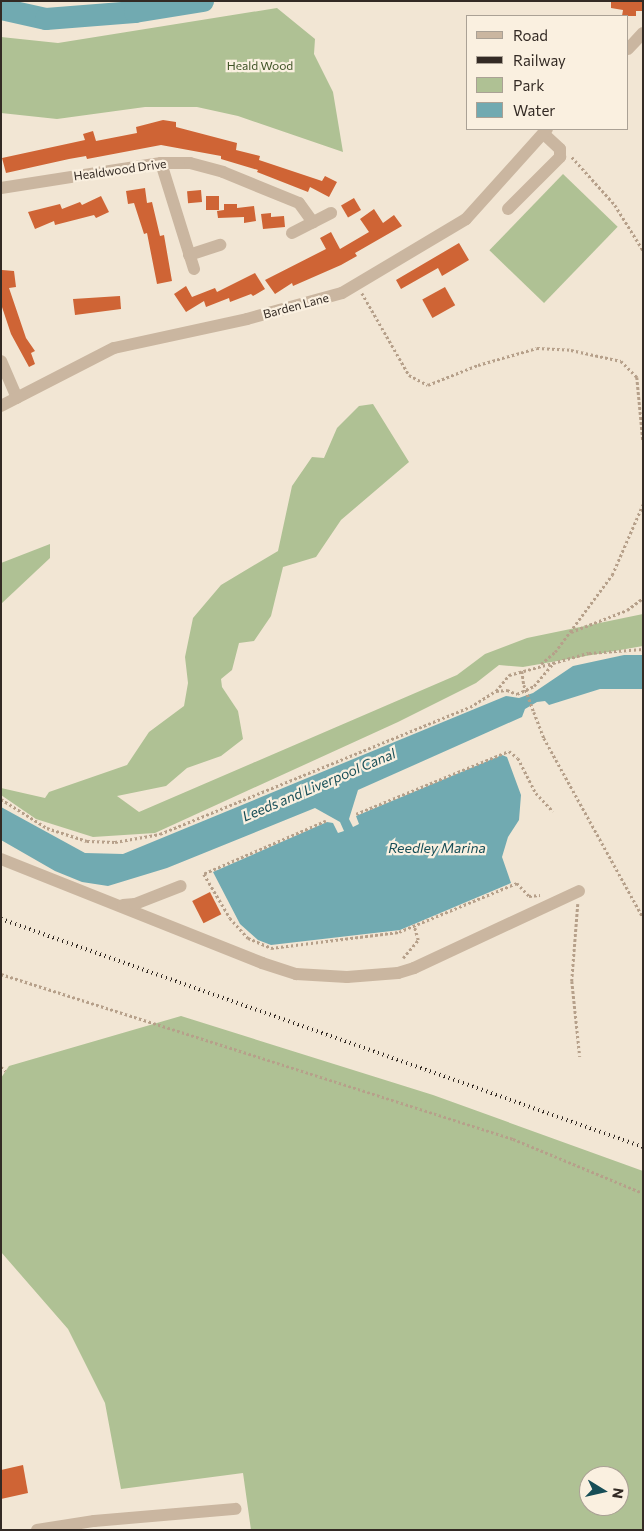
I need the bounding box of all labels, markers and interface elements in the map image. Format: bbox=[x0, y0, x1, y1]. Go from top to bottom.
legend bbox=[467, 15, 629, 130]
text: Road bbox=[513, 26, 548, 44]
text: Railway bbox=[513, 51, 566, 69]
park label: Heald Wood bbox=[227, 59, 293, 73]
text: Park bbox=[513, 76, 544, 94]
text: Water bbox=[513, 101, 555, 119]
street label: Healdwood Drive bbox=[73, 156, 167, 184]
street label: Barden Lane bbox=[262, 290, 330, 322]
water label: Leeds and Liverpool Canal bbox=[240, 745, 398, 825]
water label: Reedley Marina bbox=[388, 840, 486, 856]
north arrow bbox=[579, 1466, 629, 1516]
text: N bbox=[609, 1487, 628, 1500]

